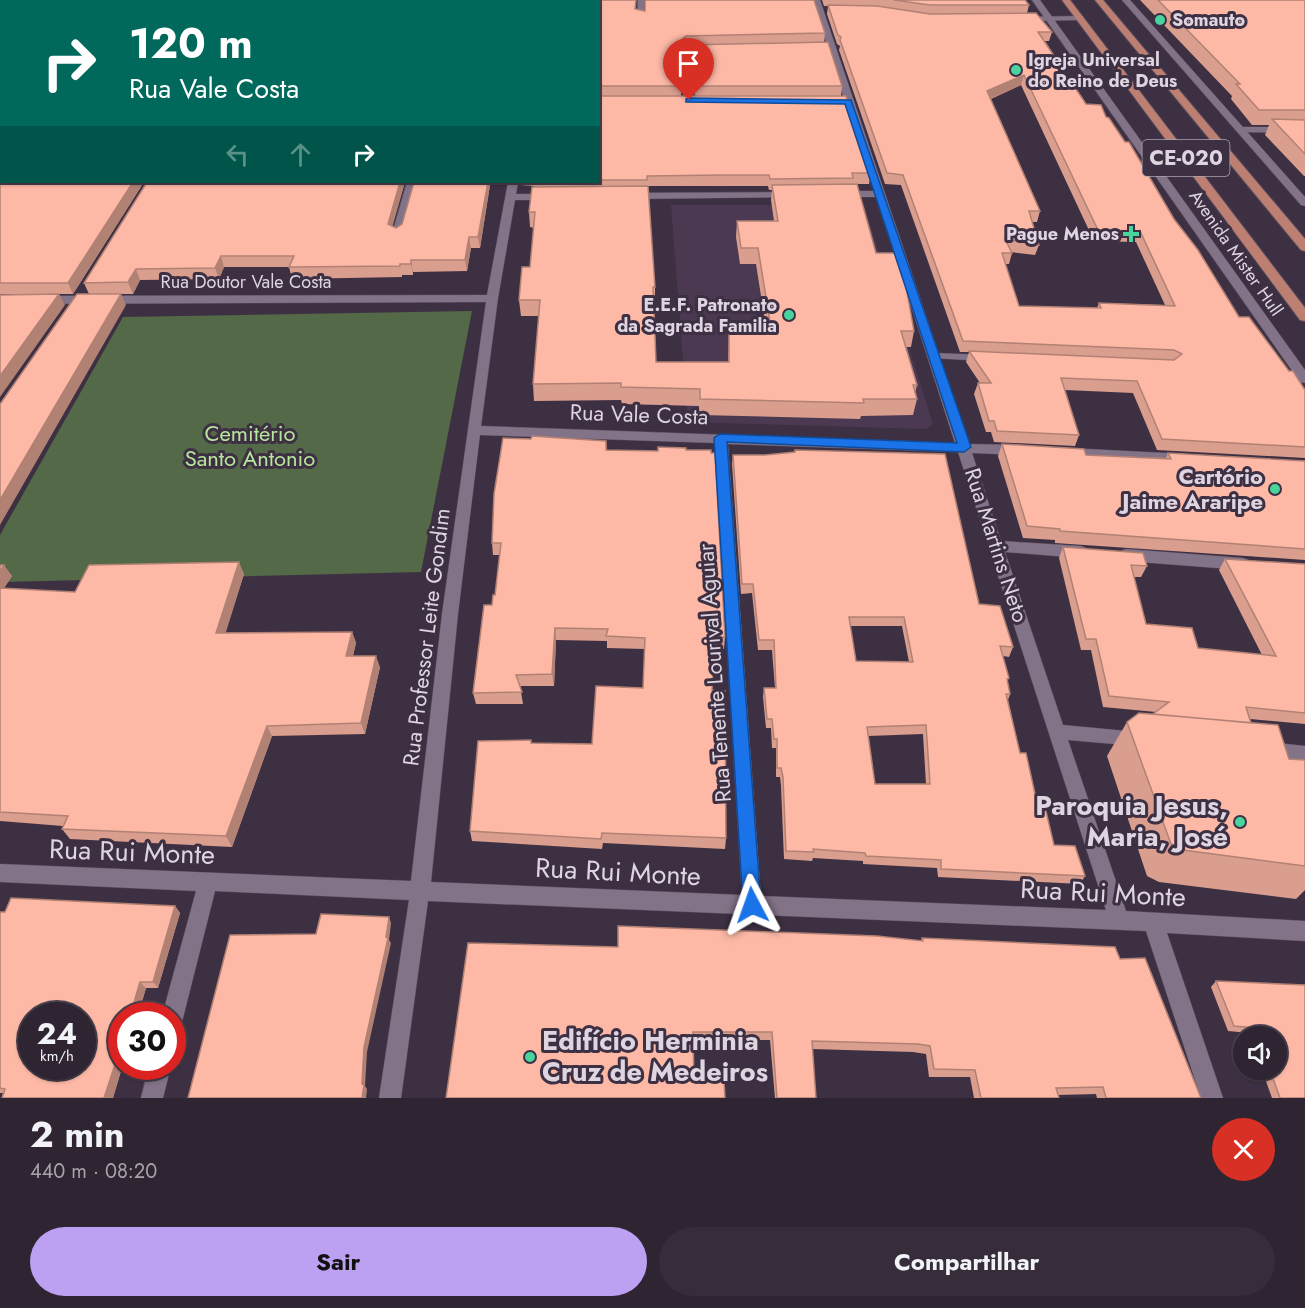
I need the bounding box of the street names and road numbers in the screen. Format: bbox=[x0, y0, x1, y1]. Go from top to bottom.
road number: CE-020 bbox=[1142, 140, 1230, 176]
street label: Avenida Mister Hull bbox=[1183, 185, 1289, 321]
street label: Rua Doutor Vale Costa bbox=[161, 269, 331, 295]
street label: Rua Vale Costa bbox=[569, 396, 709, 432]
street label: Rua Martins Neto bbox=[957, 464, 1037, 626]
street label: Rua Professor Leite Gondim bbox=[394, 506, 458, 768]
street label: Rua Tenente Lourival Aguiar bbox=[689, 542, 739, 803]
street label: Rua Rui Monte bbox=[48, 829, 216, 874]
street label: Rua Rui Monte bbox=[534, 848, 702, 895]
street label: Rua Rui Monte bbox=[1019, 869, 1187, 916]

